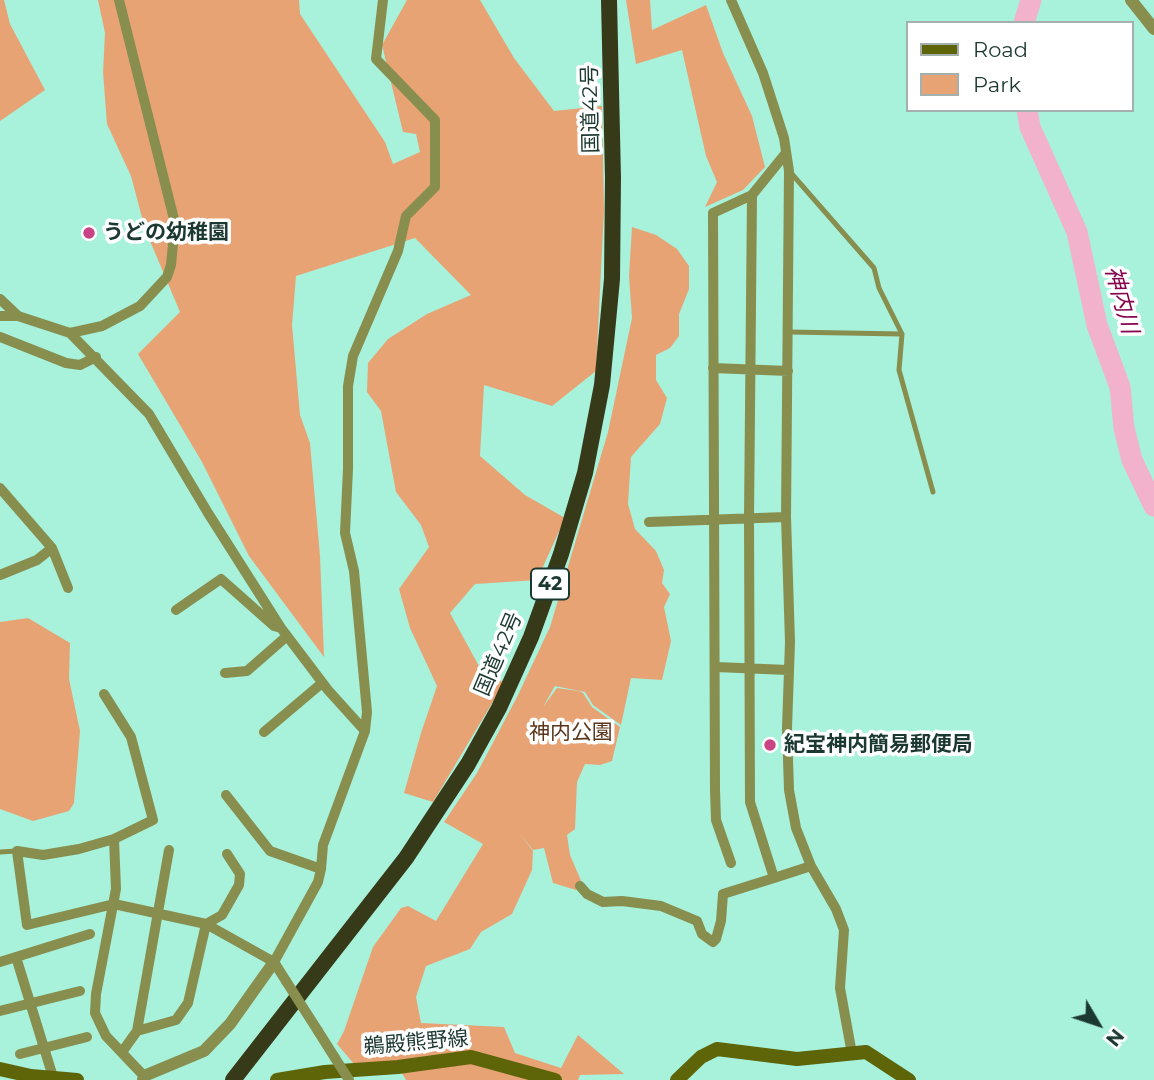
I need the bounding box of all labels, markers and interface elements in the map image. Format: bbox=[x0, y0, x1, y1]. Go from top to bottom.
legend bbox=[906, 21, 1133, 112]
text: Road bbox=[973, 37, 1028, 62]
street label: 国道42号 bbox=[578, 64, 604, 154]
text: Park bbox=[973, 72, 1021, 97]
place label: うどの幼稚園 bbox=[103, 220, 229, 246]
marker: うどの幼稚園 bbox=[81, 225, 97, 241]
water label: 神内川 bbox=[1099, 263, 1143, 337]
road number: 42 bbox=[531, 568, 569, 600]
street label: 国道42号 bbox=[470, 608, 528, 700]
park label: 神内公園 bbox=[529, 720, 613, 746]
place label: 紀宝神内簡易郵便局 bbox=[784, 732, 973, 758]
marker: 紀宝神内簡易郵便局 bbox=[762, 737, 778, 753]
north arrow bbox=[1063, 989, 1133, 1059]
text: N bbox=[1101, 1024, 1128, 1051]
street label: 鵜殿熊野線 bbox=[363, 1026, 469, 1060]

